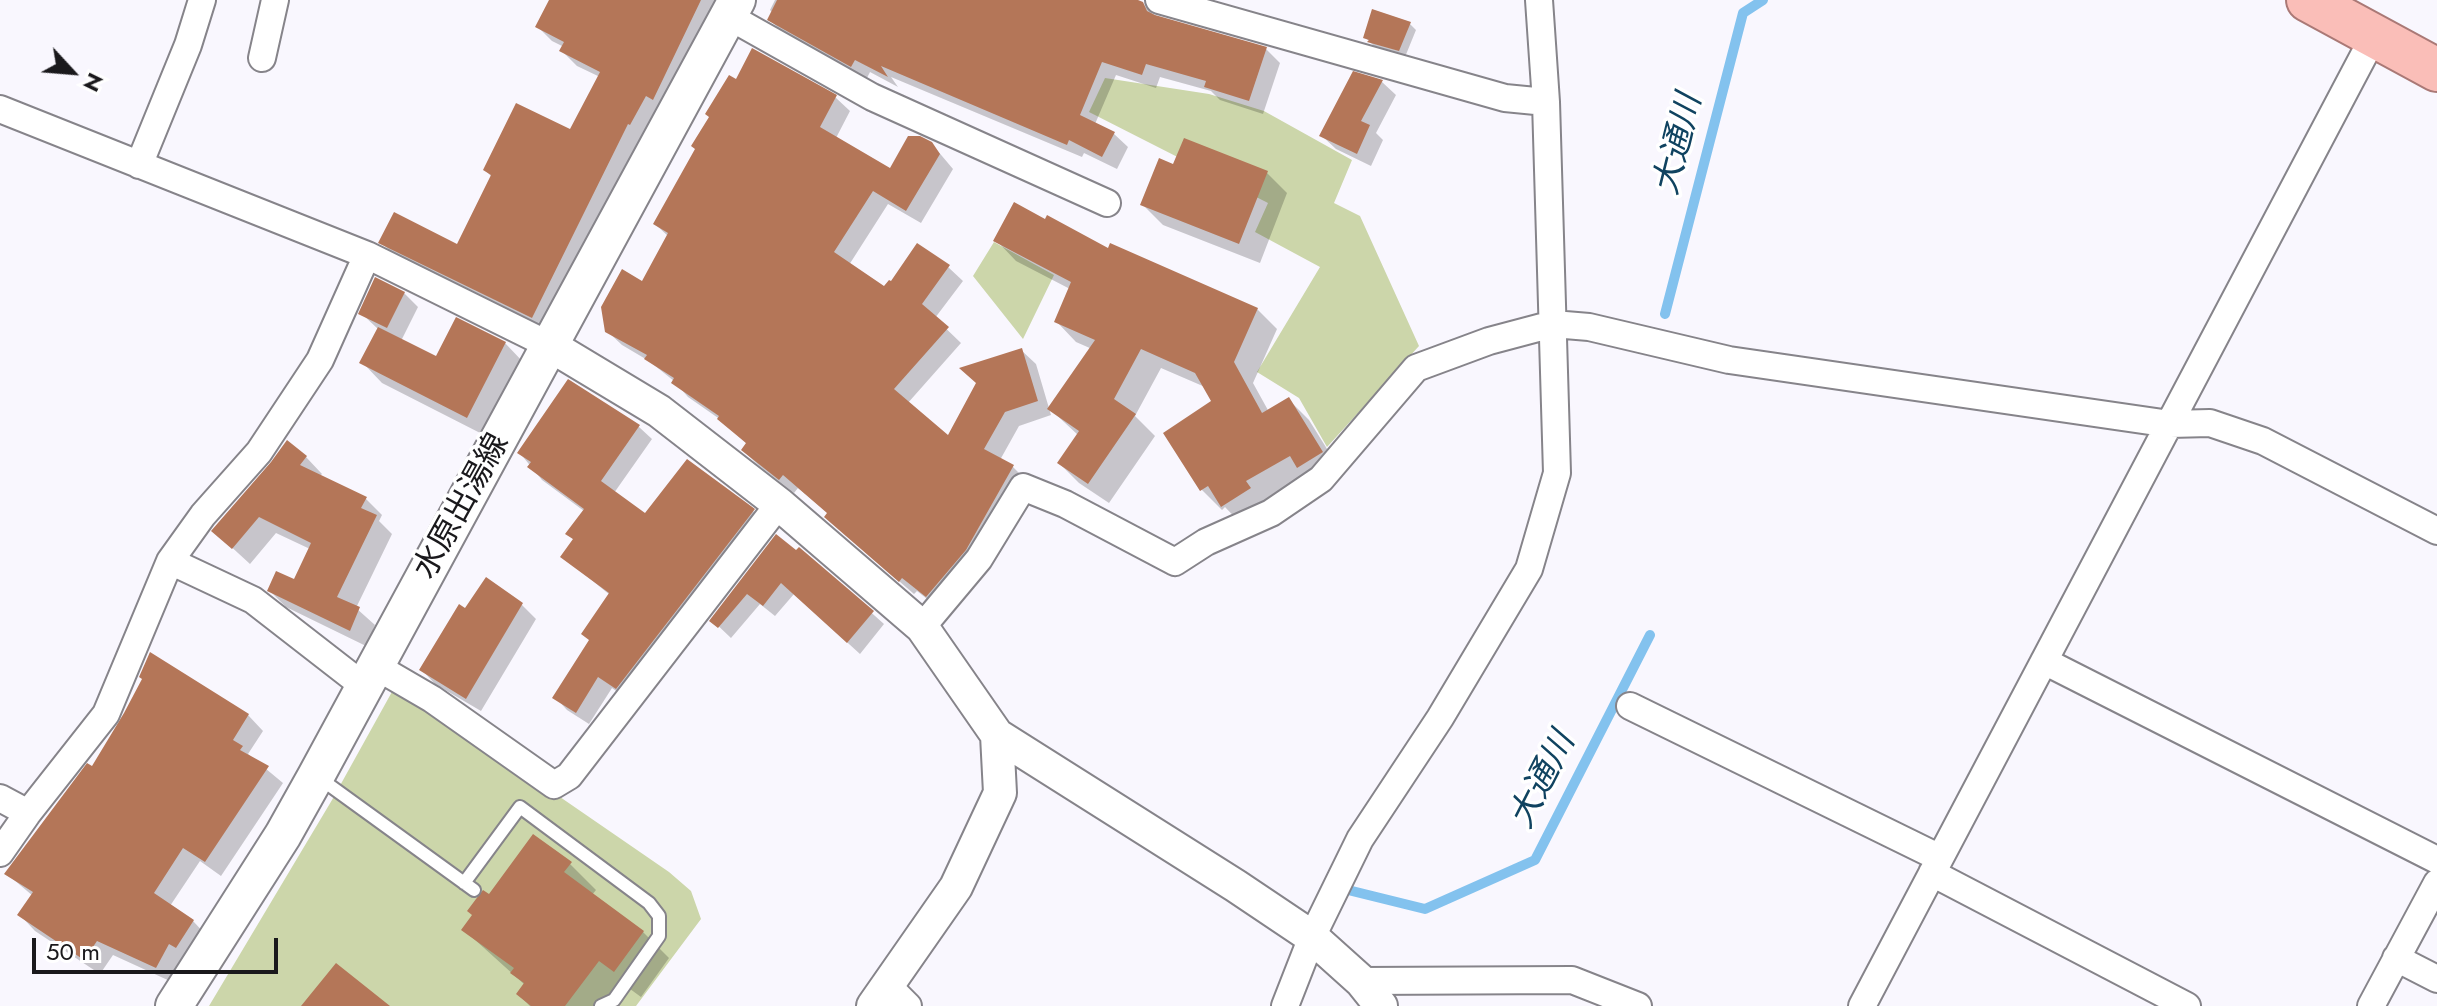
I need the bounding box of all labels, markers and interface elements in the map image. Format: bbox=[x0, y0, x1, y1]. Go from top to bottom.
north arrow bbox=[32, 32, 112, 112]
text: N bbox=[75, 68, 112, 97]
water label: 大通川 bbox=[1648, 91, 1712, 199]
street label: 水原出湯線 bbox=[407, 428, 519, 586]
water label: 大通川 bbox=[1503, 726, 1585, 836]
scale bar bbox=[36, 922, 282, 972]
text: 50 m bbox=[46, 934, 100, 969]

